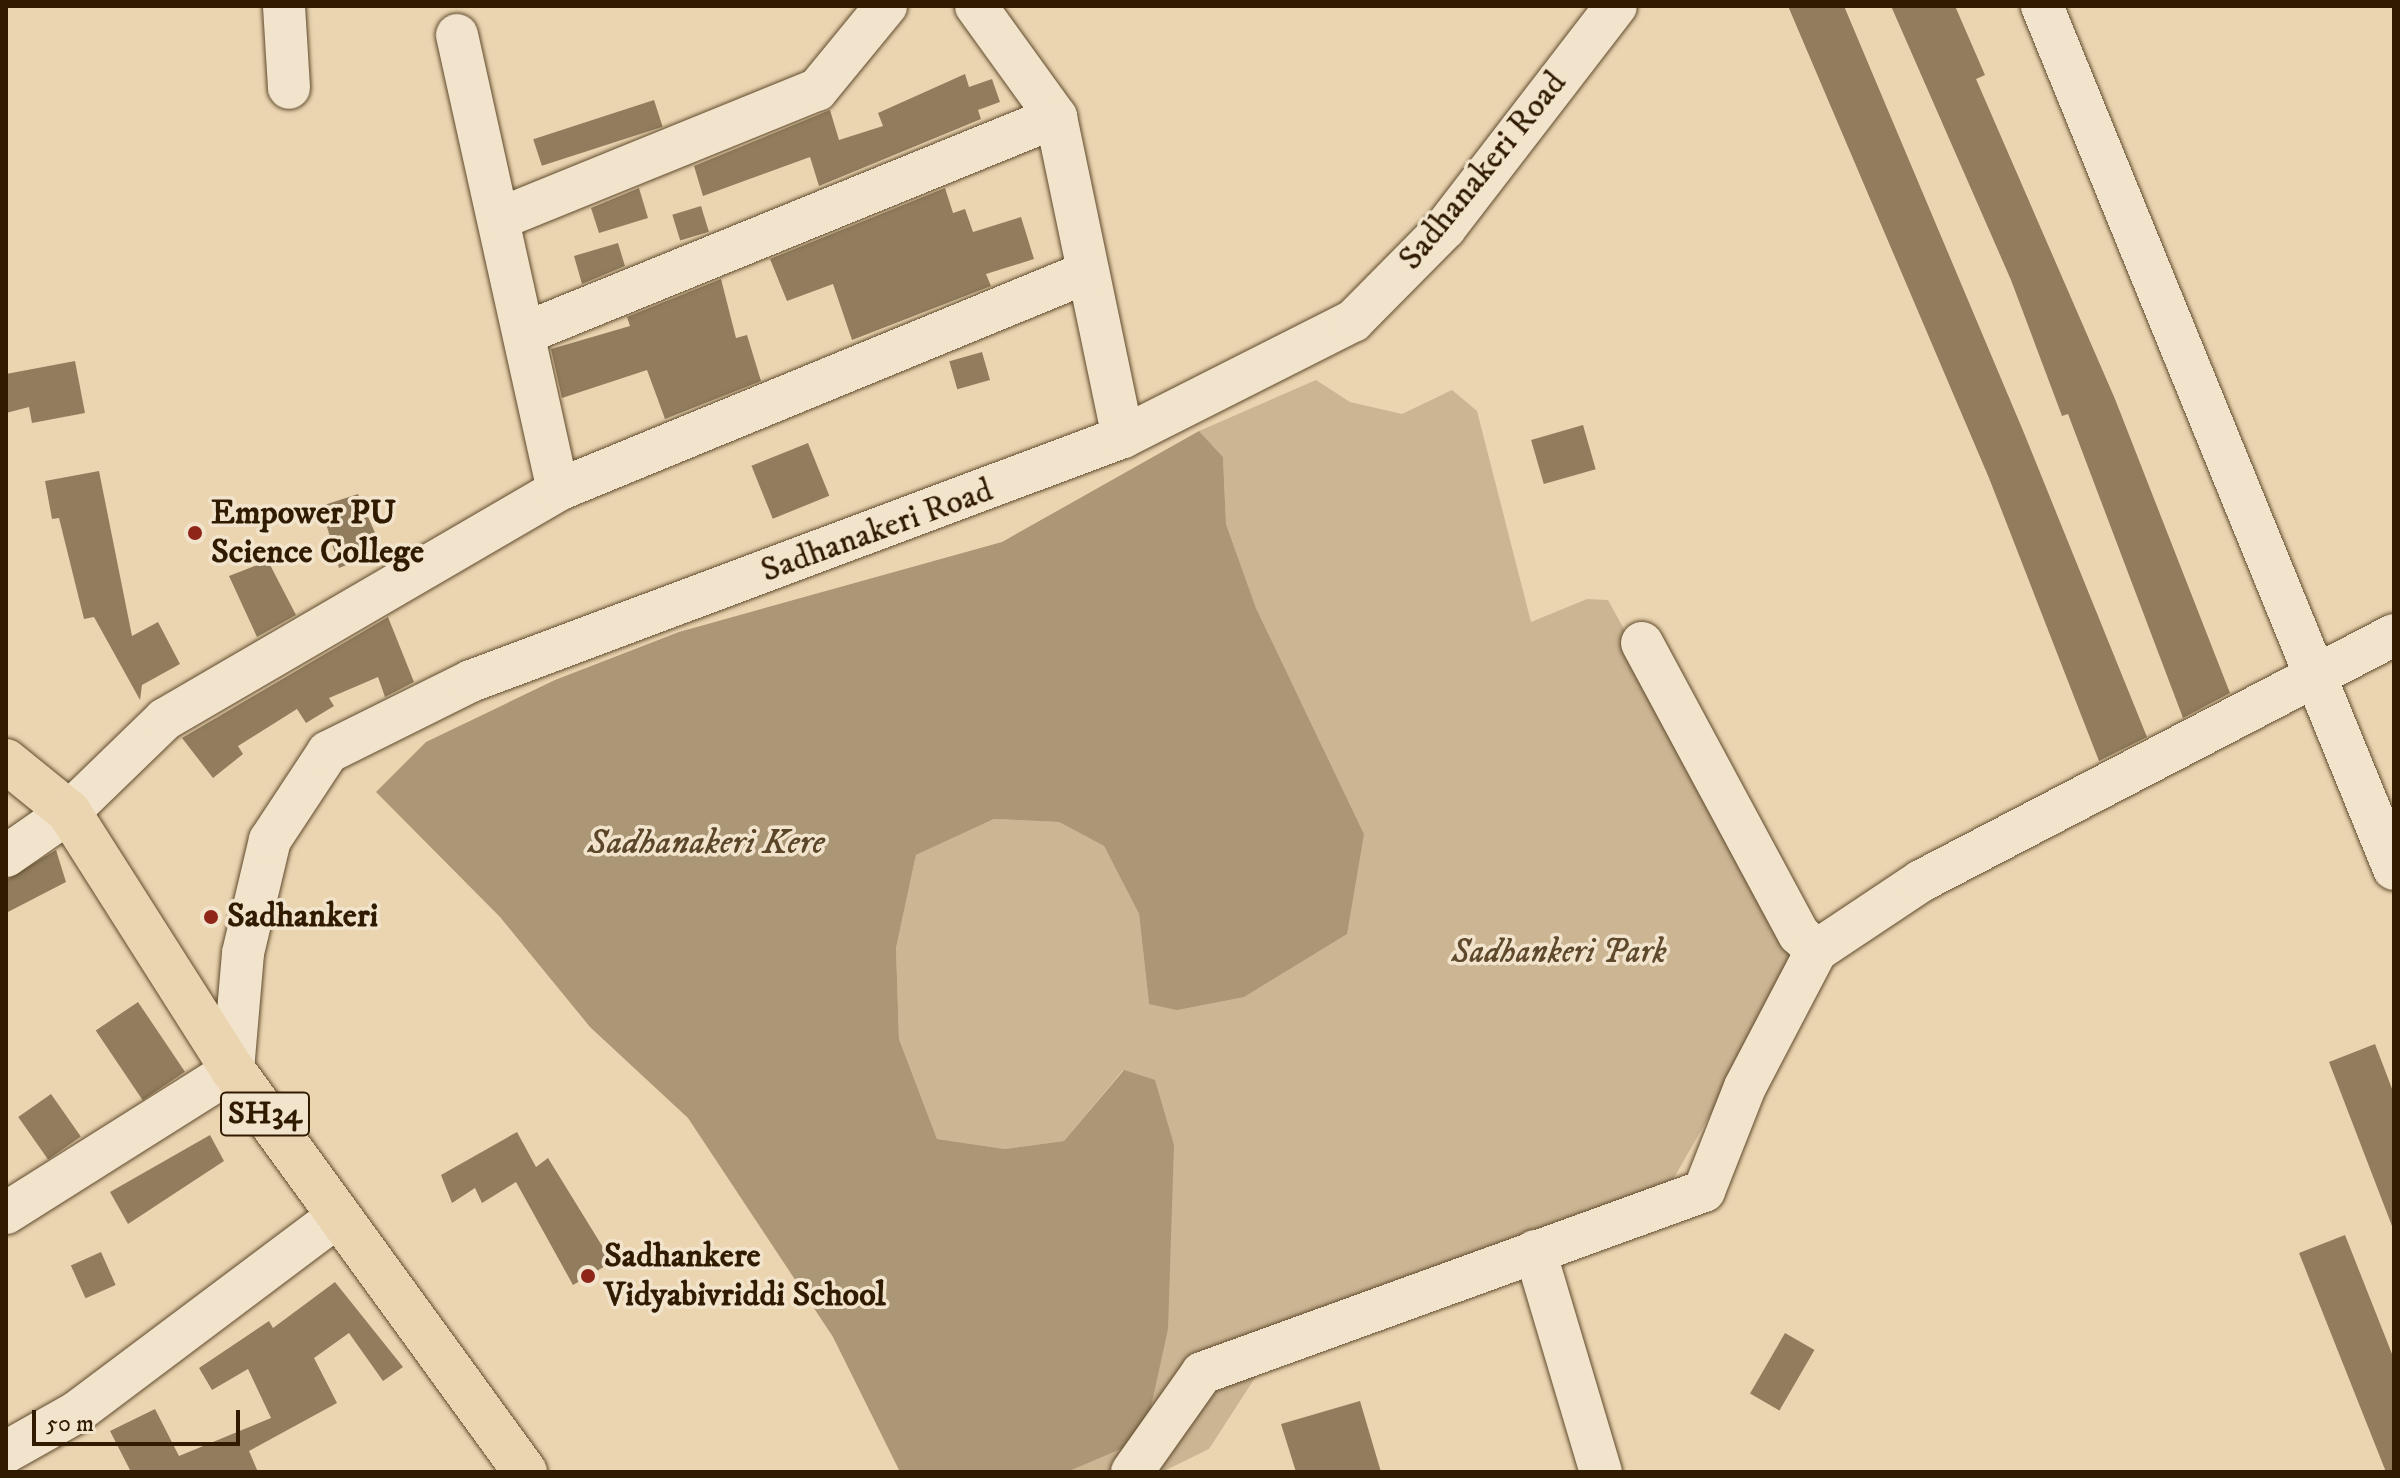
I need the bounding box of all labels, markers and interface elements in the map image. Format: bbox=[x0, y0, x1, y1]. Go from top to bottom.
street label: Sadhanakeri Road bbox=[1391, 64, 1575, 278]
street label: Sadhanakeri Road bbox=[756, 470, 998, 592]
place label: Empower PU Science College bbox=[211, 493, 424, 572]
marker: Empower PU Science College bbox=[186, 524, 204, 542]
water label: Sadhanakeri Kere bbox=[587, 821, 825, 865]
place label: Sadhankeri bbox=[227, 897, 378, 937]
marker: Sadhankeri bbox=[202, 908, 220, 926]
park label: Sadhankeri Park bbox=[1451, 933, 1667, 973]
road number: SH34 bbox=[219, 1086, 311, 1142]
place label: Sadhankere Vidyabivriddi School bbox=[604, 1236, 886, 1316]
marker: Sadhankere Vidyabivriddi School bbox=[579, 1267, 597, 1285]
scale bar bbox=[36, 1394, 244, 1444]
text: 50 m bbox=[46, 1409, 94, 1439]

